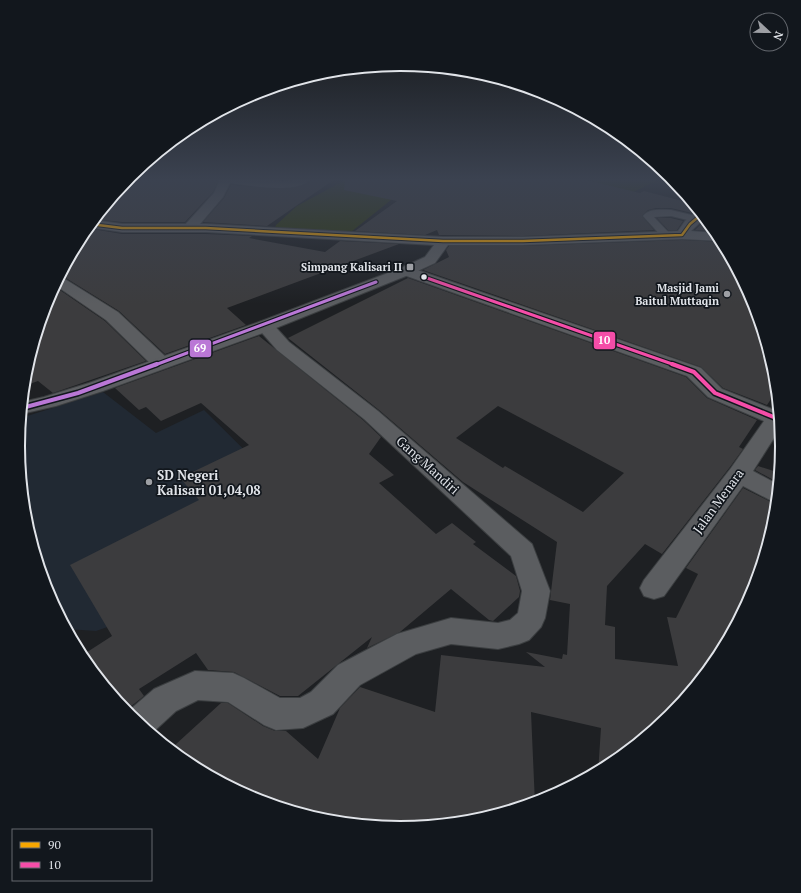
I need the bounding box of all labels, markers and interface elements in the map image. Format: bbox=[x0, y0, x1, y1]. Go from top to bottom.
north arrow bbox=[749, 12, 789, 52]
text: N bbox=[770, 29, 786, 43]
place label: Simpang Kalisari II bbox=[301, 260, 402, 274]
marker: Simpang Kalisari II bbox=[405, 262, 415, 272]
unlabelled marker bbox=[419, 272, 429, 282]
place label: Masjid Jami Baitul Muttaqin bbox=[635, 281, 719, 308]
marker: Masjid Jami Baitul Muttaqin bbox=[722, 289, 732, 299]
line badge: 10 bbox=[593, 331, 616, 350]
text: 10 bbox=[598, 333, 610, 347]
line badge: 69 bbox=[189, 339, 212, 358]
text: 69 bbox=[194, 341, 206, 355]
street label: Gang Mandiri bbox=[393, 432, 463, 498]
street label: Jalan Menara bbox=[688, 465, 748, 537]
place label: SD Negeri Kalisari 01,04,08 bbox=[157, 466, 261, 499]
marker: SD Negeri Kalisari 01,04,08 bbox=[144, 477, 154, 487]
legend bbox=[12, 829, 152, 881]
text: 90 bbox=[48, 837, 61, 852]
text: 10 bbox=[48, 857, 61, 872]

